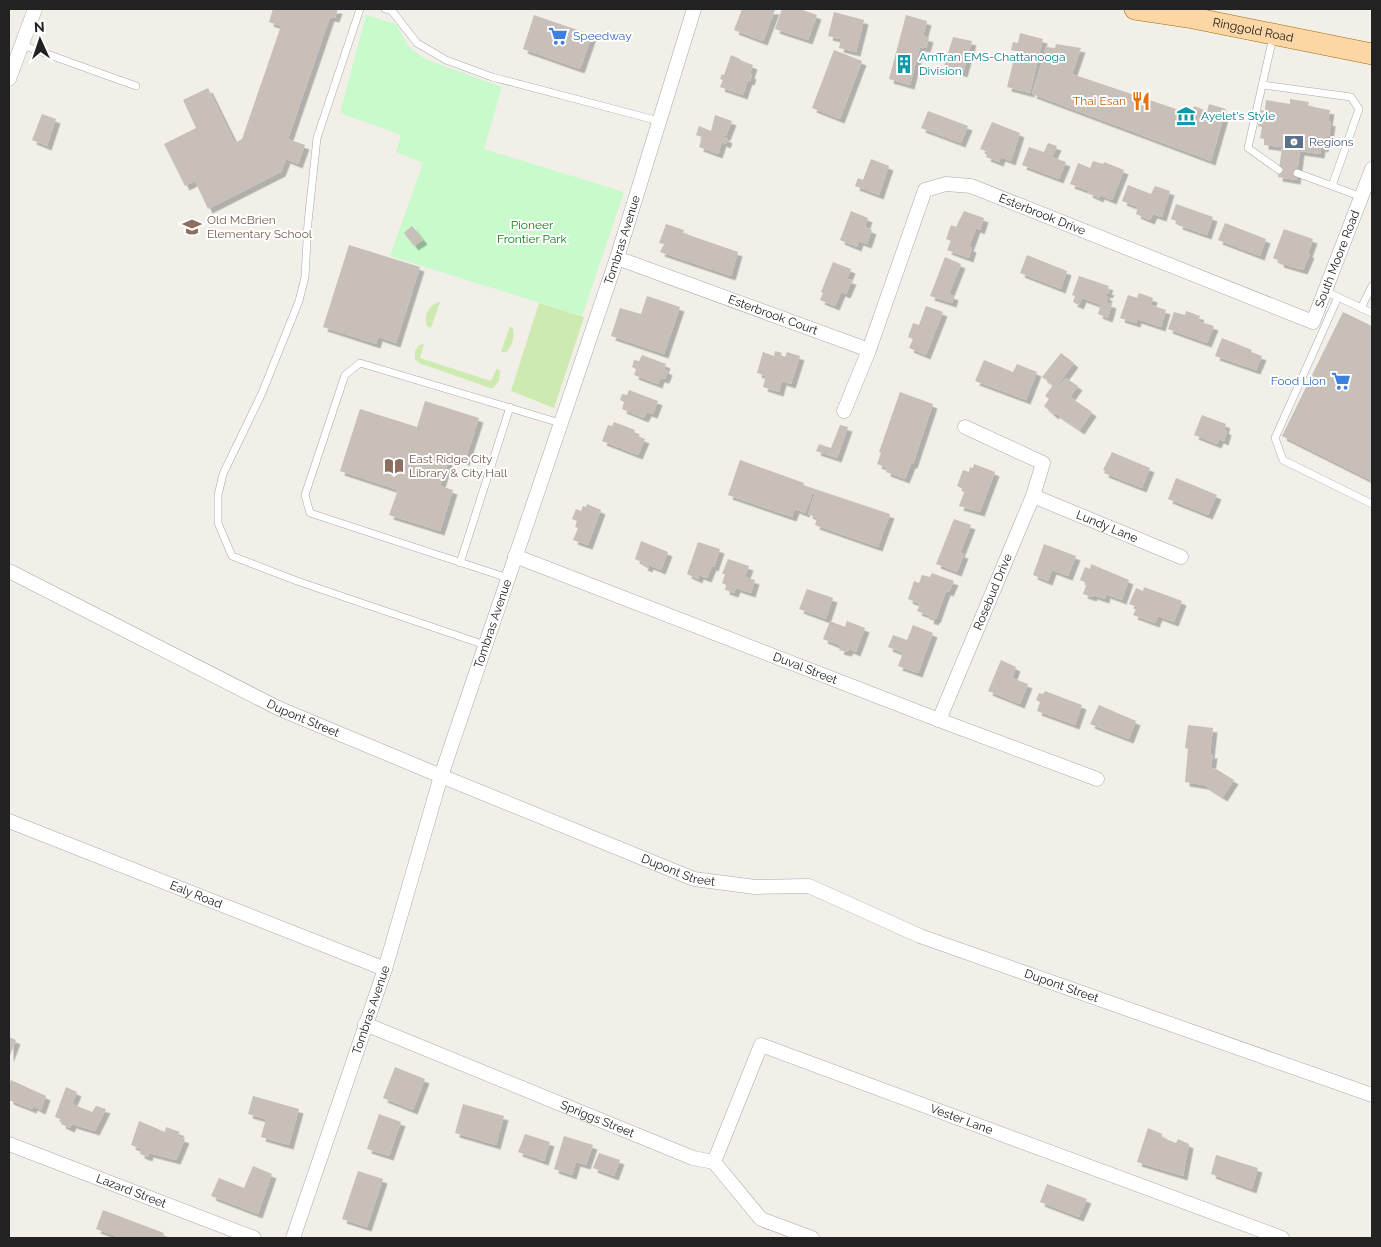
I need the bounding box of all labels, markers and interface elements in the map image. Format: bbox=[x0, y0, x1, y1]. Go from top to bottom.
north arrow bbox=[15, 15, 65, 65]
street label: Ringgold Road bbox=[1212, 15, 1295, 45]
text: N bbox=[34, 19, 45, 35]
supermarket icon: Speedway bbox=[547, 25, 569, 47]
place label: Speedway bbox=[573, 29, 632, 43]
place label: AmTran EMS-Chattanooga Division bbox=[919, 50, 1066, 78]
building icon: AmTran EMS-Chattanooga Division bbox=[893, 53, 915, 75]
restaurant icon: Thai Esan bbox=[1130, 90, 1152, 112]
place label: Thai Esan bbox=[1073, 94, 1126, 108]
museum icon: Ayelet's Style bbox=[1175, 105, 1197, 127]
place label: Ayelet's Style bbox=[1201, 109, 1275, 123]
bank icon: Regions bbox=[1283, 131, 1305, 153]
place label: Regions bbox=[1309, 135, 1354, 149]
street label: Esterbrook Drive bbox=[997, 191, 1088, 238]
street label: Tombras Avenue bbox=[601, 194, 643, 287]
street label: South Moore Road bbox=[1312, 208, 1362, 310]
place label: Old McBrien Elementary School bbox=[207, 213, 313, 241]
school or university icon: Old McBrien Elementary School bbox=[181, 216, 203, 238]
park label: Pioneer Frontier Park bbox=[497, 218, 568, 246]
street label: Esterbrook Court bbox=[726, 292, 820, 338]
supermarket icon: Food Lion bbox=[1330, 370, 1352, 392]
place label: Food Lion bbox=[1271, 374, 1326, 388]
place label: East Ridge City Library & City Hall bbox=[409, 452, 508, 480]
library icon: East Ridge City Library & City Hall bbox=[383, 455, 405, 477]
street label: Lundy Lane bbox=[1074, 508, 1140, 545]
street label: Rosebud Drive bbox=[971, 552, 1015, 632]
street label: Tombras Avenue bbox=[471, 578, 514, 670]
street label: Duval Street bbox=[771, 649, 839, 687]
street label: Dupont Street bbox=[264, 696, 342, 740]
street label: Dupont Street bbox=[639, 851, 716, 889]
street label: Ealy Road bbox=[168, 878, 224, 911]
street label: Tombras Avenue bbox=[349, 964, 393, 1056]
street label: Dupont Street bbox=[1023, 966, 1101, 1005]
street label: Spriggs Street bbox=[558, 1098, 636, 1140]
street label: Vester Lane bbox=[928, 1101, 995, 1137]
street label: Lazard Street bbox=[94, 1171, 168, 1211]

